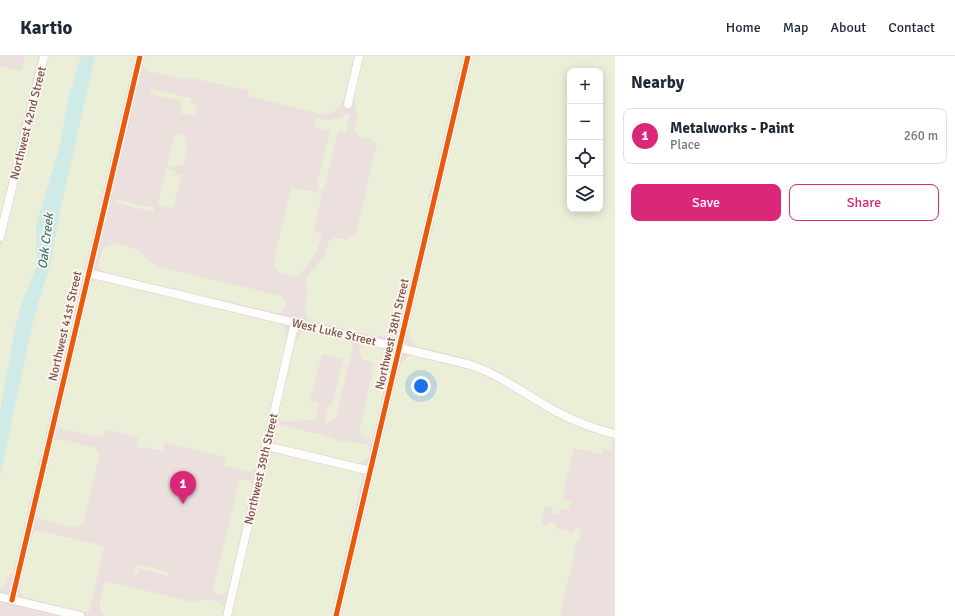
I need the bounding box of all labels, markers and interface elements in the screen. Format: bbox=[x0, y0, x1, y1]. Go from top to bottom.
text: Kartio bbox=[20, 16, 73, 40]
text: Home bbox=[726, 19, 761, 36]
text: Map bbox=[783, 19, 808, 36]
text: About bbox=[830, 19, 866, 36]
text: Contact bbox=[888, 19, 935, 36]
street label: Northwest 42nd Street bbox=[7, 65, 50, 181]
map controls bbox=[567, 68, 603, 212]
button: + bbox=[567, 68, 603, 104]
text: Nearby bbox=[631, 72, 684, 93]
button: − bbox=[567, 104, 603, 140]
text: Metalworks - Paint bbox=[670, 119, 794, 137]
text: 1 bbox=[641, 128, 649, 144]
text: 260 m bbox=[904, 128, 938, 144]
text: Place bbox=[670, 137, 700, 153]
button: locate bbox=[567, 140, 603, 176]
button: layers bbox=[567, 176, 603, 212]
button: Save bbox=[631, 184, 781, 221]
button: Share bbox=[789, 184, 939, 221]
water label: Oak Creek bbox=[35, 211, 58, 270]
street label: Northwest 41st Street bbox=[46, 270, 85, 383]
street label: Northwest 38th Street bbox=[372, 277, 413, 391]
street label: West Luke Street bbox=[290, 315, 378, 349]
your location bbox=[411, 376, 431, 396]
street label: Northwest 39th Street bbox=[241, 412, 282, 526]
pin: 1 bbox=[170, 471, 196, 504]

